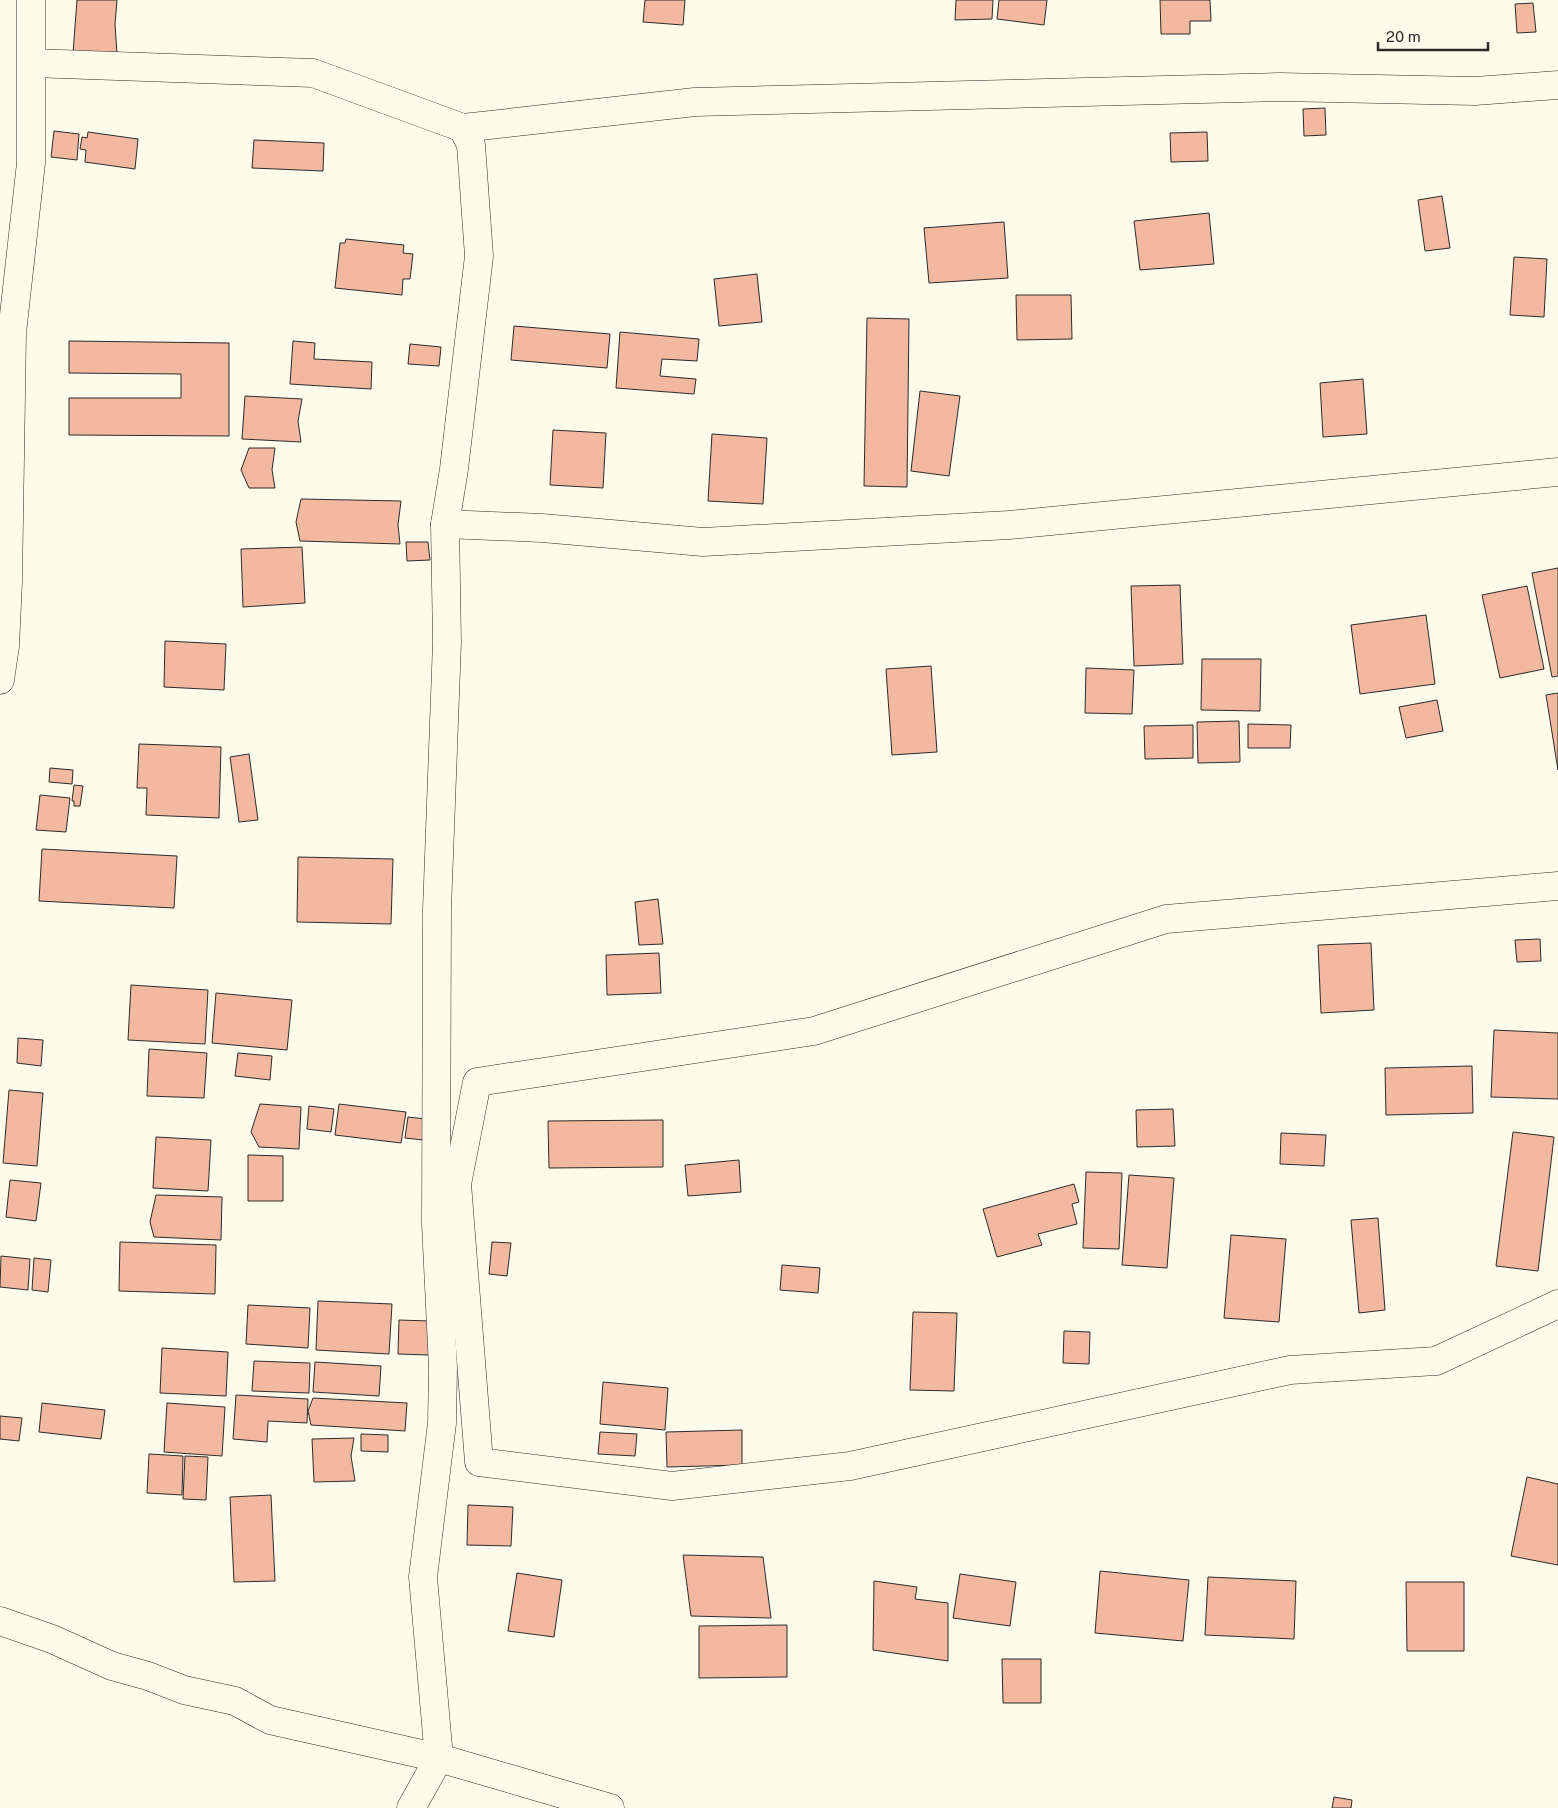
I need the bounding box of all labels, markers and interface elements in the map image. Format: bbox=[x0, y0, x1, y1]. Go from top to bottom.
scale bar bbox=[1378, 20, 1488, 52]
text: 20 m bbox=[1386, 28, 1421, 45]

